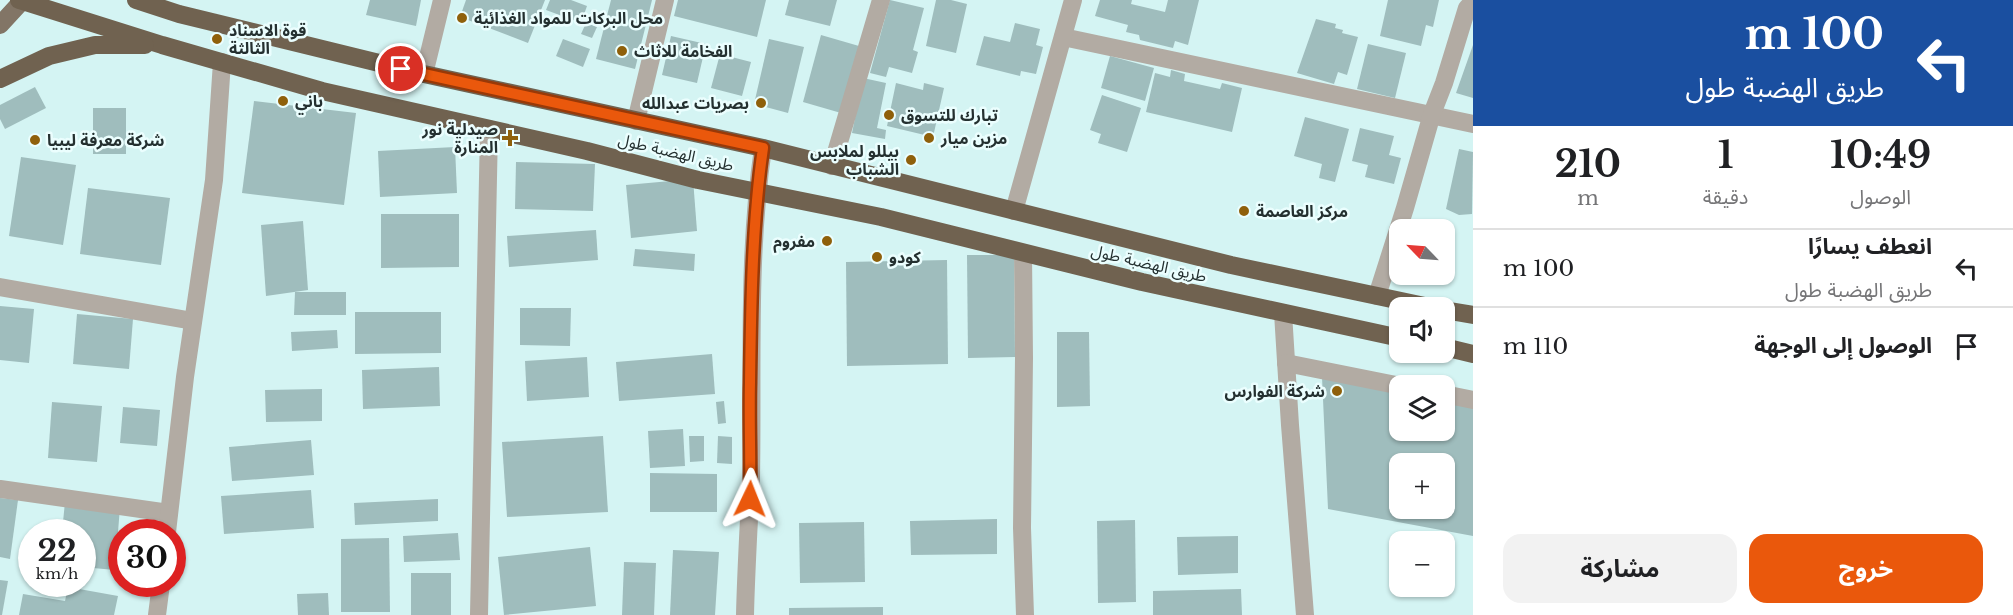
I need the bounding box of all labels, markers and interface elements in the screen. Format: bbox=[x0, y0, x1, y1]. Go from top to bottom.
place label: محل البركات للمواد الغذائية bbox=[474, 8, 663, 28]
text: 100 m bbox=[1745, 8, 1884, 60]
marker: محل البركات للمواد الغذائية bbox=[455, 11, 469, 25]
place label: قوة الاسناد الثالثة bbox=[229, 20, 306, 58]
icon: left bbox=[1905, 24, 1983, 102]
marker: قوة الاسناد الثالثة bbox=[210, 32, 224, 46]
place label: الفخامة للاثاث bbox=[634, 41, 732, 61]
pin bbox=[375, 43, 426, 94]
marker: الفخامة للاثاث bbox=[615, 44, 629, 58]
icon: arrive bbox=[384, 52, 417, 85]
text: طريق الهضبة طول bbox=[1686, 71, 1884, 104]
place label: باني bbox=[295, 91, 323, 115]
place label: بصريات عبدالله bbox=[642, 93, 749, 113]
marker: باني bbox=[276, 94, 290, 108]
marker: بصريات عبدالله bbox=[754, 96, 768, 110]
place label: تبارك للتسوق bbox=[901, 105, 998, 125]
marker: تبارك للتسوق bbox=[882, 108, 896, 122]
place label: صيدلية نور المنارة bbox=[421, 119, 498, 157]
place label: مزين ميار bbox=[940, 128, 1007, 148]
street label: طريق الهضبة طول bbox=[616, 129, 736, 176]
place label: شركة معرفة ليبيا bbox=[47, 130, 164, 150]
marker: صيدلية نور المنارة bbox=[503, 131, 517, 145]
marker: مزين ميار bbox=[922, 131, 936, 145]
marker: شركة معرفة ليبيا bbox=[28, 133, 42, 147]
text: 1 bbox=[1718, 133, 1733, 178]
text: 10:49 bbox=[1830, 133, 1931, 178]
place label: بيللو لملابس الشباب bbox=[810, 141, 899, 179]
text: 210 bbox=[1555, 142, 1621, 187]
marker: بيللو لملابس الشباب bbox=[904, 153, 918, 167]
text: دقيقة bbox=[1703, 185, 1748, 209]
text: الوصول bbox=[1850, 185, 1911, 209]
text: m bbox=[1577, 186, 1599, 210]
place label: مركز العاصمة bbox=[1256, 201, 1348, 221]
marker: مركز العاصمة bbox=[1237, 204, 1251, 218]
north arrow bbox=[1389, 219, 1455, 285]
map controls bbox=[1389, 219, 1455, 597]
place label: مفروم bbox=[773, 231, 815, 253]
text: انعطف يسارًا bbox=[1808, 233, 1932, 260]
marker: مفروم bbox=[820, 234, 834, 248]
street label: طريق الهضبة طول bbox=[1089, 240, 1209, 287]
place label: كودو bbox=[889, 247, 922, 267]
marker: كودو bbox=[870, 250, 884, 264]
icon: left bbox=[1950, 252, 1983, 285]
text: 100 m bbox=[1503, 255, 1574, 282]
text: طريق الهضبة طول bbox=[1785, 278, 1932, 302]
button: sound bbox=[1389, 297, 1455, 363]
icon: arrive bbox=[1950, 330, 1983, 363]
text: الوصول إلى الوجهة bbox=[1754, 332, 1932, 359]
text: 110 m bbox=[1503, 333, 1568, 360]
button: layers bbox=[1389, 375, 1455, 441]
place label: شركة الفوارس bbox=[1225, 381, 1325, 401]
marker: شركة الفوارس bbox=[1330, 384, 1344, 398]
button: + bbox=[1389, 453, 1455, 519]
position arrow bbox=[718, 467, 782, 531]
speed limit sign: 30 bbox=[108, 519, 186, 597]
button: − bbox=[1389, 531, 1455, 597]
text: 22 bbox=[37, 532, 77, 569]
button: مشاركة bbox=[1503, 534, 1737, 603]
button: خروج bbox=[1749, 534, 1983, 603]
text: km/h bbox=[36, 564, 78, 583]

